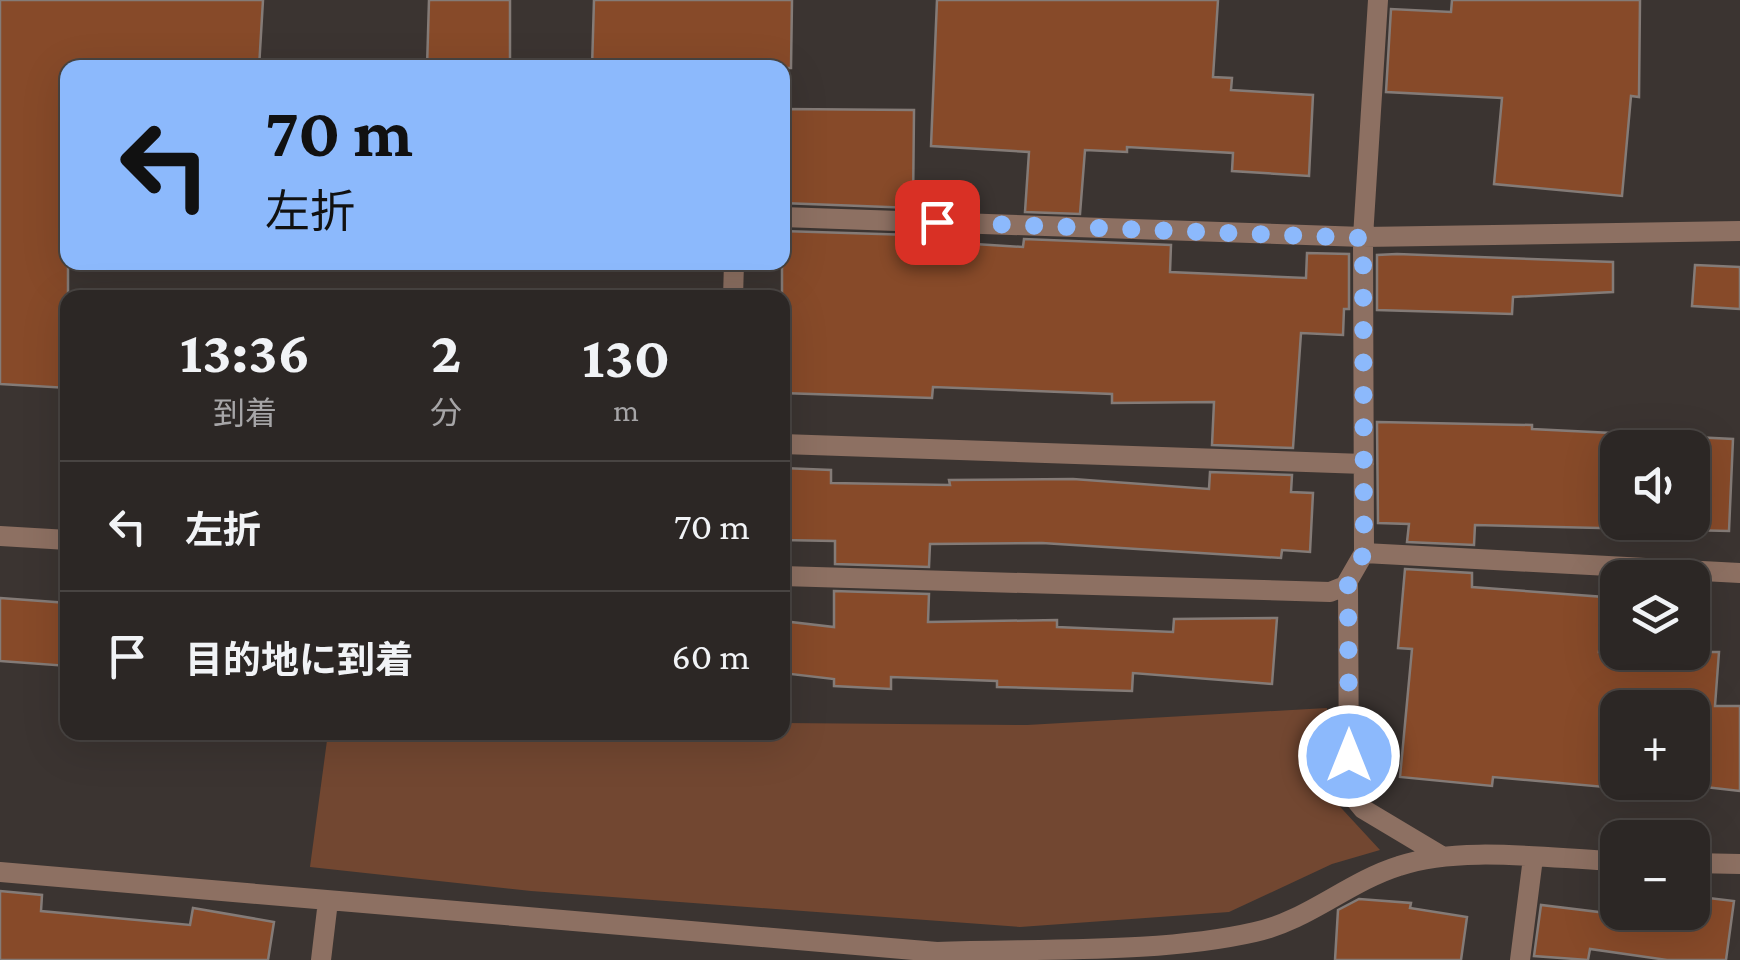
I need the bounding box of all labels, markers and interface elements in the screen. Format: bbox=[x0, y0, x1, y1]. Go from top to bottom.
text: 70 m bbox=[265, 93, 413, 171]
icon: left bbox=[100, 100, 230, 230]
pin bbox=[895, 180, 980, 265]
text: 左折 bbox=[265, 187, 355, 237]
icon: arrive bbox=[910, 195, 965, 250]
text: 13:36 bbox=[180, 318, 310, 385]
text: 2 bbox=[431, 318, 461, 385]
text: 130 bbox=[582, 323, 670, 390]
text: m bbox=[613, 392, 639, 428]
text: 到着 bbox=[213, 395, 277, 431]
text: 分 bbox=[430, 395, 462, 431]
map controls bbox=[1600, 430, 1710, 930]
button: sound bbox=[1600, 430, 1710, 540]
icon: left bbox=[100, 499, 155, 554]
text: 70 m bbox=[674, 505, 750, 547]
text: 左折 bbox=[185, 509, 261, 551]
button: layers bbox=[1600, 560, 1710, 670]
icon: arrive bbox=[100, 629, 155, 684]
text: 60 m bbox=[672, 635, 750, 677]
text: 目的地に到着 bbox=[185, 639, 413, 681]
button: + bbox=[1600, 690, 1710, 800]
position arrow bbox=[1297, 704, 1401, 808]
button: − bbox=[1600, 820, 1710, 930]

